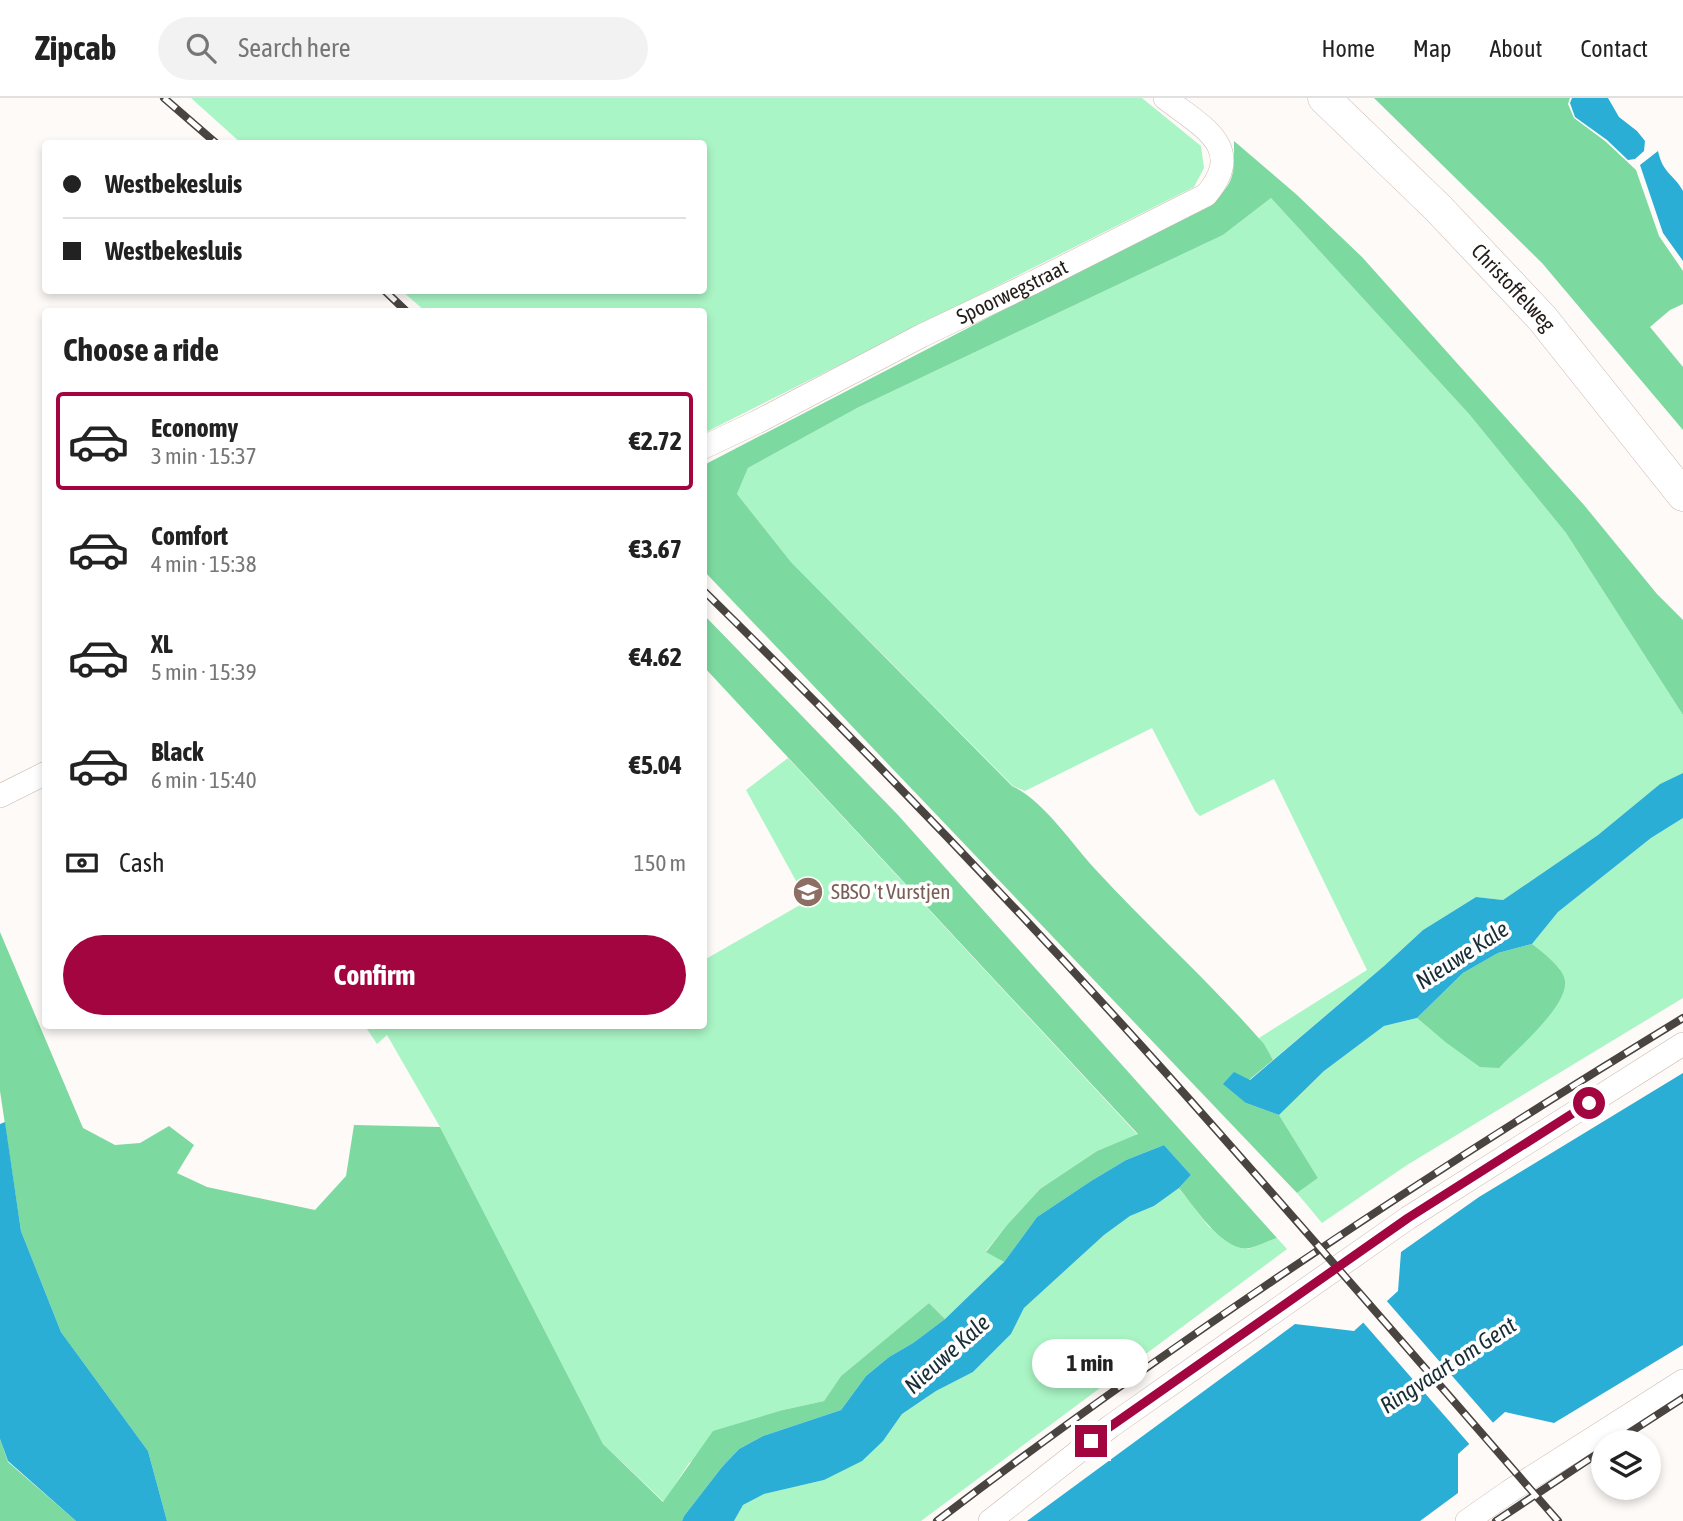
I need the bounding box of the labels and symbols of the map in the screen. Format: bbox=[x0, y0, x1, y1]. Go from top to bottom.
street label: Christoffelweg bbox=[1467, 238, 1561, 336]
street label: Spoorwegstraat bbox=[952, 254, 1071, 328]
school or university icon: SBSO 't Vurstjen bbox=[791, 875, 825, 909]
place label: SBSO 't Vurstjen bbox=[831, 879, 950, 903]
water label: Nieuwe Kale bbox=[1411, 915, 1513, 995]
route start bbox=[1573, 1087, 1605, 1119]
water label: Nieuwe Kale bbox=[899, 1309, 995, 1399]
water label: Ringvaart om Gent bbox=[1375, 1311, 1521, 1419]
callout: 1 min bbox=[1033, 1340, 1149, 1388]
route end bbox=[1075, 1425, 1107, 1457]

